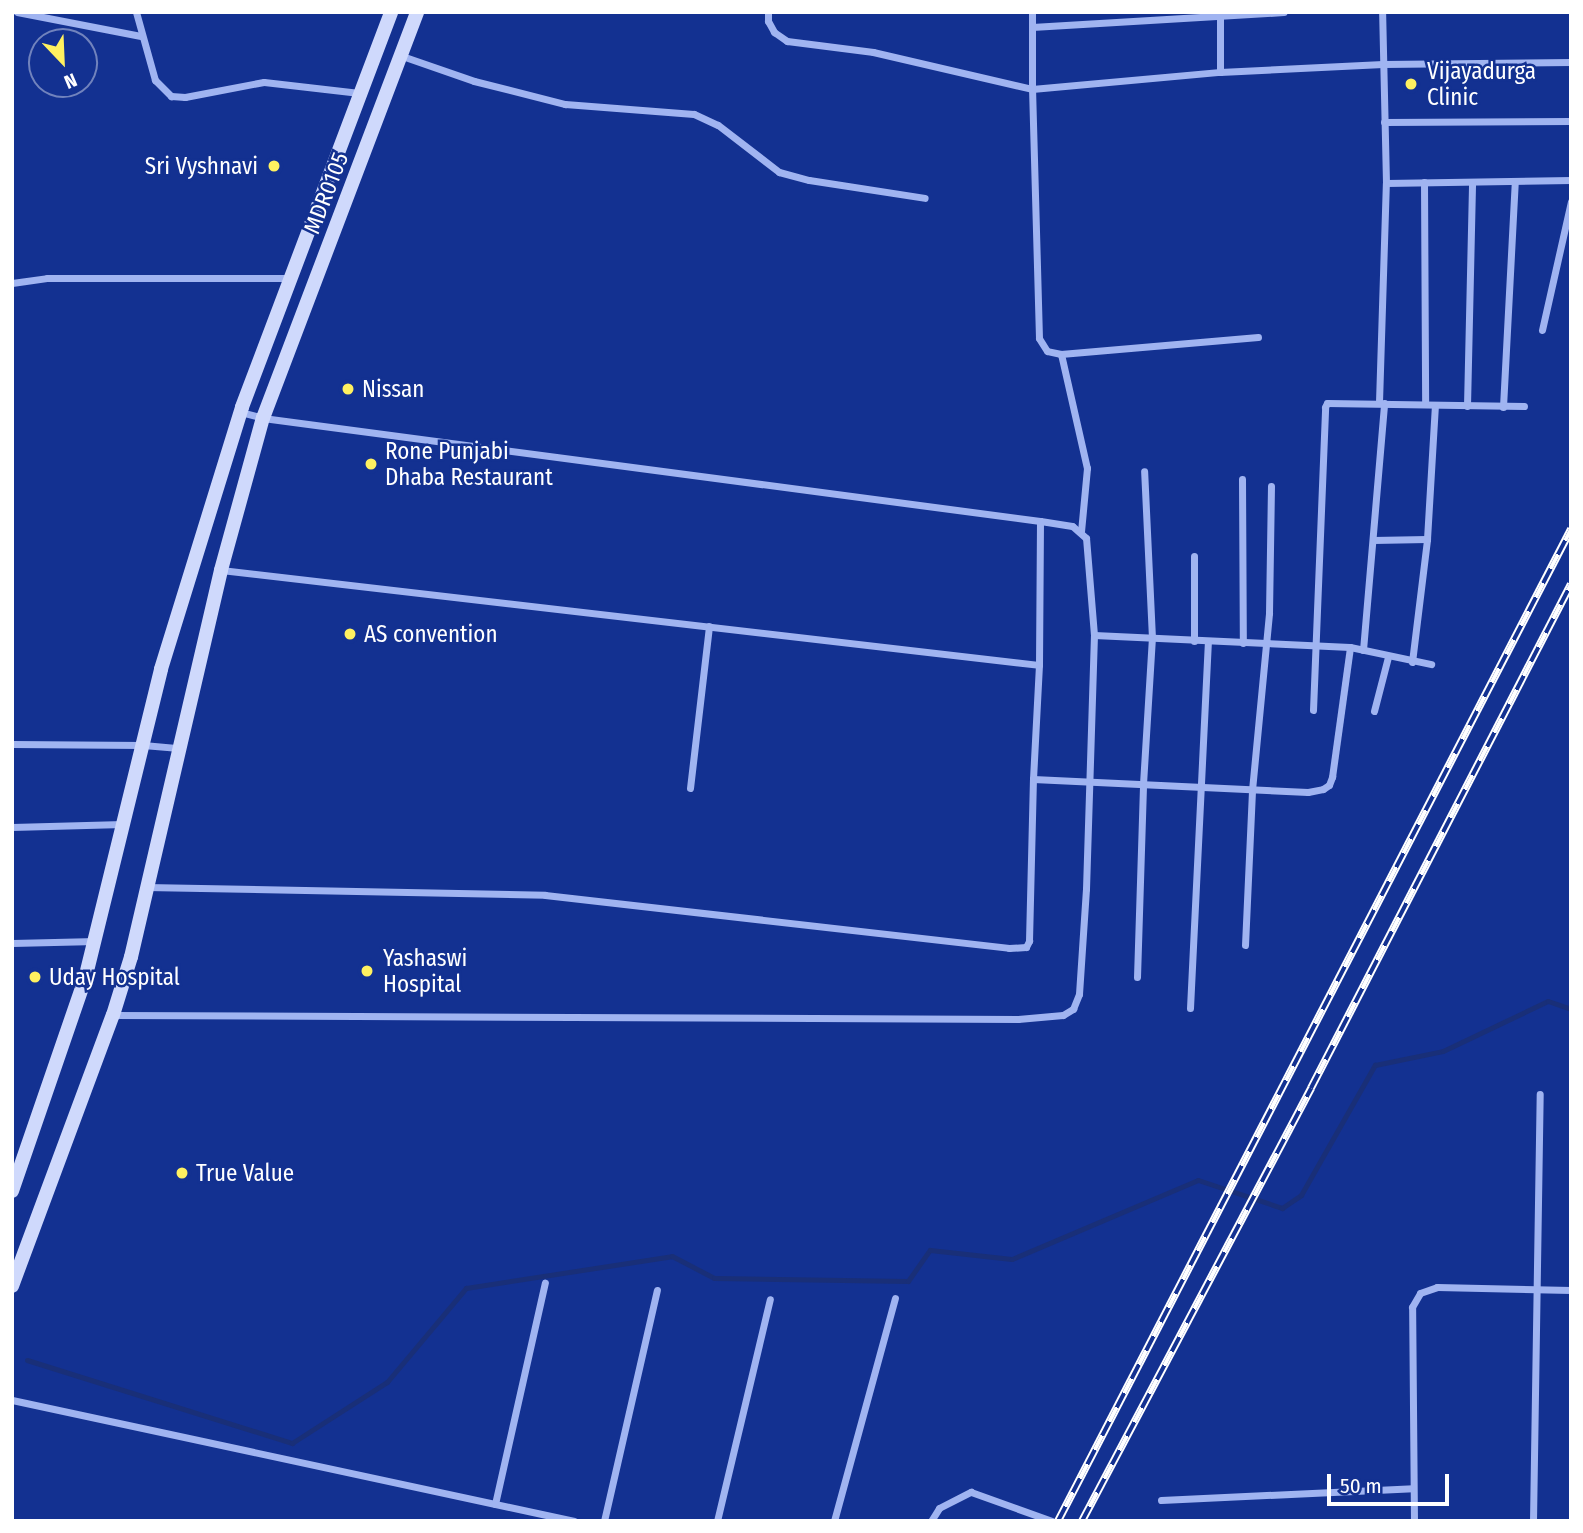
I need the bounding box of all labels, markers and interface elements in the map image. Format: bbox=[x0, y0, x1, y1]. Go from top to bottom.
north arrow bbox=[28, 28, 98, 98]
place label: Vijayadurga Clinic bbox=[1427, 57, 1536, 111]
text: N bbox=[61, 68, 80, 94]
marker: Vijayadurga Clinic bbox=[1401, 74, 1421, 94]
street label: MDR0105 bbox=[298, 148, 354, 238]
place label: Sri Vyshnavi bbox=[145, 152, 258, 180]
marker: Sri Vyshnavi bbox=[264, 156, 284, 176]
place label: Nissan bbox=[362, 375, 424, 403]
marker: Nissan bbox=[340, 381, 356, 397]
place label: Rone Punjabi Dhaba Restaurant bbox=[385, 437, 553, 491]
marker: Rone Punjabi Dhaba Restaurant bbox=[363, 456, 379, 472]
place label: AS convention bbox=[364, 620, 498, 648]
marker: AS convention bbox=[342, 626, 358, 642]
place label: Yashaswi Hospital bbox=[383, 944, 467, 998]
marker: Yashaswi Hospital bbox=[357, 961, 377, 981]
place label: Uday Hospital bbox=[49, 963, 180, 991]
marker: Uday Hospital bbox=[27, 969, 43, 985]
place label: True Value bbox=[196, 1159, 294, 1187]
marker: True Value bbox=[174, 1165, 190, 1181]
scale bar bbox=[1331, 1460, 1454, 1504]
text: 50 m bbox=[1340, 1473, 1382, 1499]

